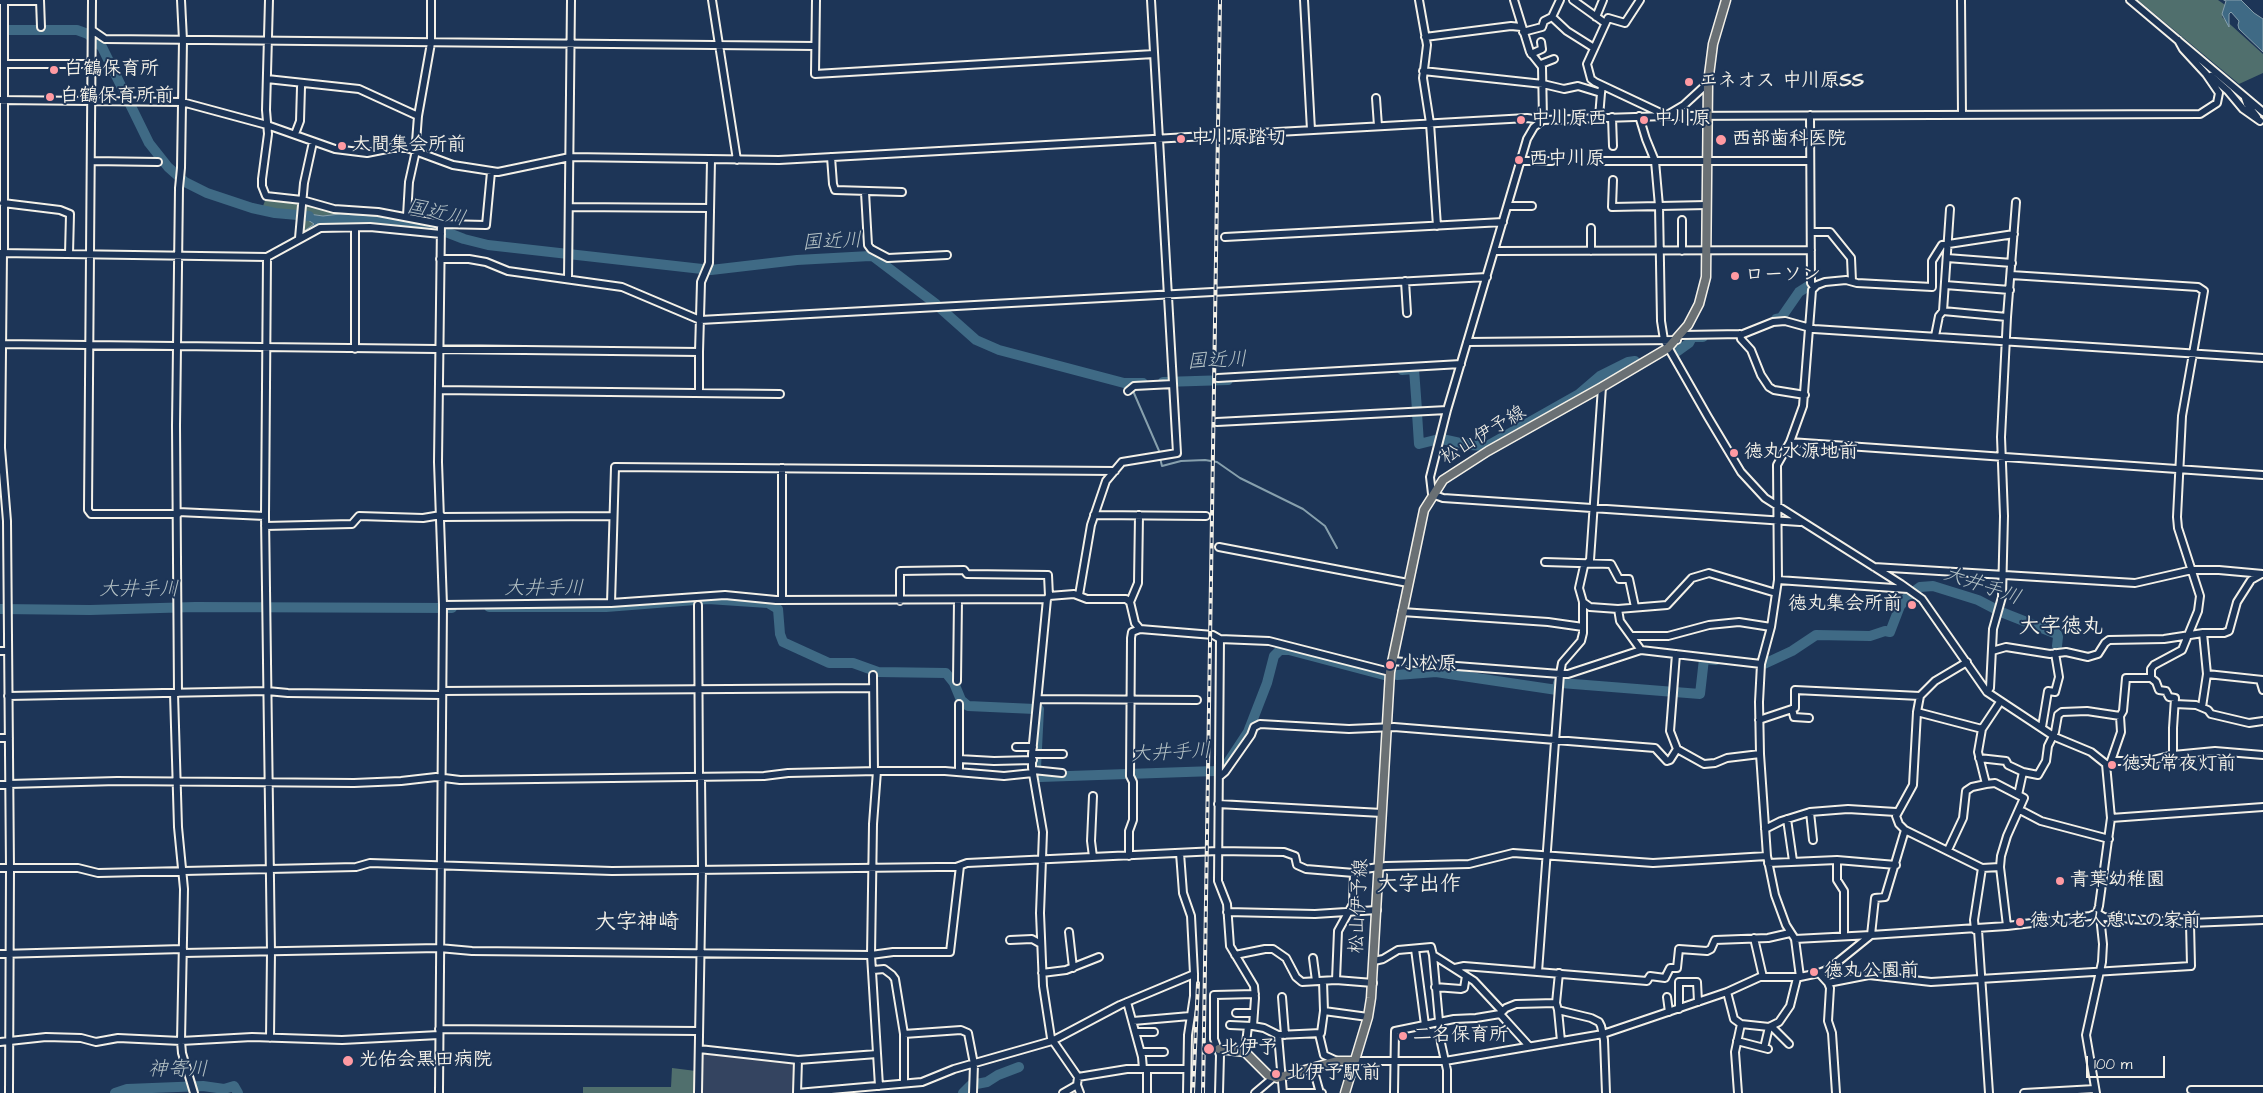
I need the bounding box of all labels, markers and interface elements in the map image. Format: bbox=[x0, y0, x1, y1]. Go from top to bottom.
place label: 白鶴保育所 bbox=[64, 59, 159, 81]
marker: 白鶴保育所 bbox=[48, 64, 60, 76]
place label: エネオス 中川原SS bbox=[1699, 71, 1864, 93]
marker: エネオス 中川原SS bbox=[1683, 76, 1695, 88]
place label: 白鶴保育所前 bbox=[60, 86, 174, 108]
marker: 白鶴保育所前 bbox=[44, 91, 56, 103]
place label: 中川原西 bbox=[1531, 109, 1607, 131]
place label: 中川原 bbox=[1654, 109, 1711, 131]
marker: 中川原西 bbox=[1515, 114, 1527, 126]
marker: 中川原 bbox=[1638, 114, 1650, 126]
place label: 中川原踏切 bbox=[1191, 128, 1286, 150]
place label: 西部歯科医院 bbox=[1732, 129, 1846, 151]
marker: 中川原踏切 bbox=[1175, 133, 1187, 145]
marker: 西部歯科医院 bbox=[1714, 133, 1728, 147]
place label: 大間集会所前 bbox=[352, 135, 466, 157]
marker: 大間集会所前 bbox=[336, 140, 348, 152]
place label: 西中川原 bbox=[1529, 149, 1605, 171]
marker: 西中川原 bbox=[1513, 154, 1525, 166]
water label: 国近川 bbox=[404, 196, 468, 232]
water label: 国近川 bbox=[801, 229, 863, 257]
place label: ローソン bbox=[1745, 265, 1821, 287]
marker: ローソン bbox=[1729, 270, 1741, 282]
water label: 国近川 bbox=[1186, 348, 1248, 376]
street label: 松山伊予線 bbox=[1437, 402, 1531, 470]
place label: 徳丸水源地前 bbox=[1744, 442, 1858, 464]
marker: 徳丸水源地前 bbox=[1728, 447, 1740, 459]
water label: 大井手川 bbox=[1940, 563, 2024, 611]
water label: 大井手川 bbox=[504, 578, 584, 602]
water label: 大井手川 bbox=[99, 579, 179, 603]
place label: 徳丸集会所前 bbox=[1788, 594, 1902, 616]
marker: 徳丸集会所前 bbox=[1906, 599, 1918, 611]
district label: 大字徳丸 bbox=[2019, 615, 2103, 641]
place label: 小松原 bbox=[1400, 654, 1457, 676]
marker: 小松原 bbox=[1384, 659, 1396, 671]
water label: 大井手川 bbox=[1130, 740, 1212, 768]
place label: 徳丸常夜灯前 bbox=[2122, 754, 2236, 776]
marker: 徳丸常夜灯前 bbox=[2106, 759, 2118, 771]
street label: 松山伊予線 bbox=[1346, 858, 1374, 954]
place label: 青葉幼稚園 bbox=[2070, 870, 2165, 892]
district label: 大字出作 bbox=[1377, 873, 1461, 899]
marker: 青葉幼稚園 bbox=[2054, 875, 2066, 887]
district label: 大字神崎 bbox=[595, 911, 679, 937]
place label: 徳丸老人憩いの家前 bbox=[2030, 911, 2201, 933]
marker: 徳丸老人憩いの家前 bbox=[2014, 916, 2026, 928]
place label: 徳丸公園前 bbox=[1824, 961, 1919, 983]
marker: 徳丸公園前 bbox=[1808, 966, 1820, 978]
place label: 二名保育所 bbox=[1413, 1025, 1508, 1047]
marker: 二名保育所 bbox=[1397, 1030, 1409, 1042]
place label: 北伊予 bbox=[1220, 1038, 1277, 1060]
marker: 北伊予 bbox=[1202, 1042, 1216, 1056]
scale bar bbox=[2088, 1046, 2167, 1078]
place label: 光佑会黒田病院 bbox=[359, 1050, 492, 1072]
marker: 光佑会黒田病院 bbox=[341, 1054, 355, 1068]
text: 100 m bbox=[2094, 1054, 2133, 1075]
water label: 神寄川 bbox=[148, 1059, 208, 1083]
place label: 北伊予駅前 bbox=[1286, 1063, 1381, 1085]
marker: 北伊予駅前 bbox=[1270, 1068, 1282, 1080]

